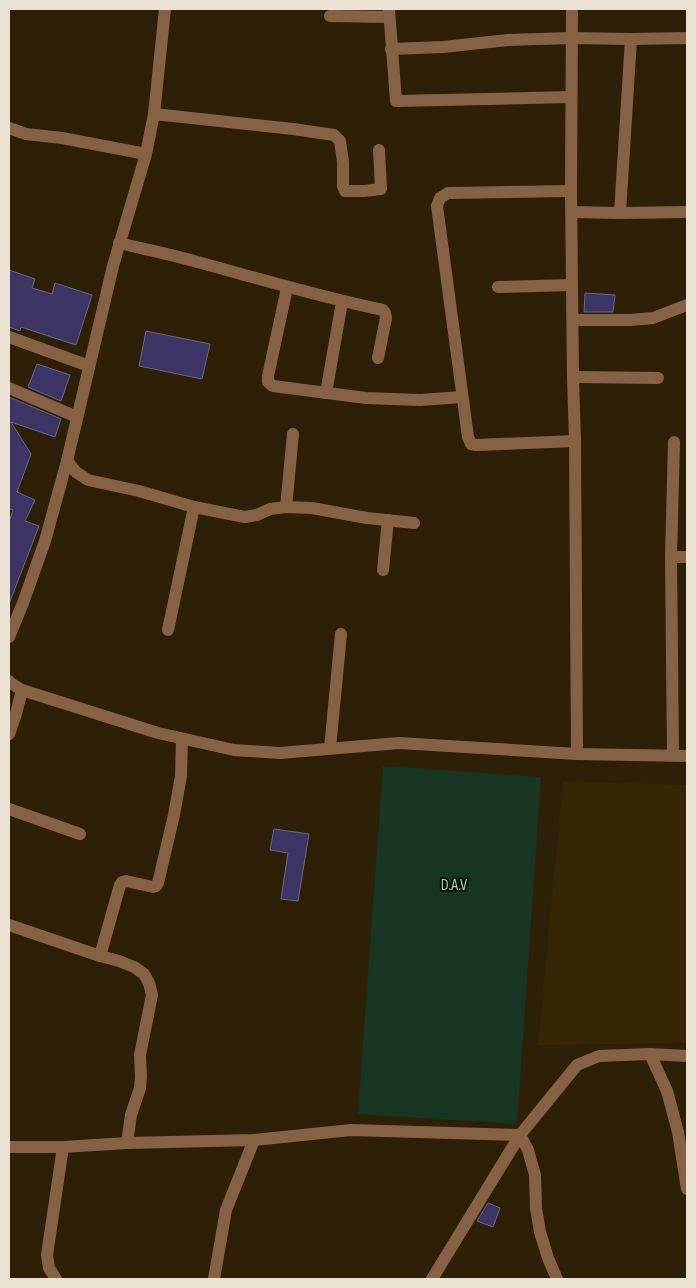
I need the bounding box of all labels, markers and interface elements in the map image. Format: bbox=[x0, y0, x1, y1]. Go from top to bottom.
park label: D.A.V bbox=[441, 876, 468, 895]

